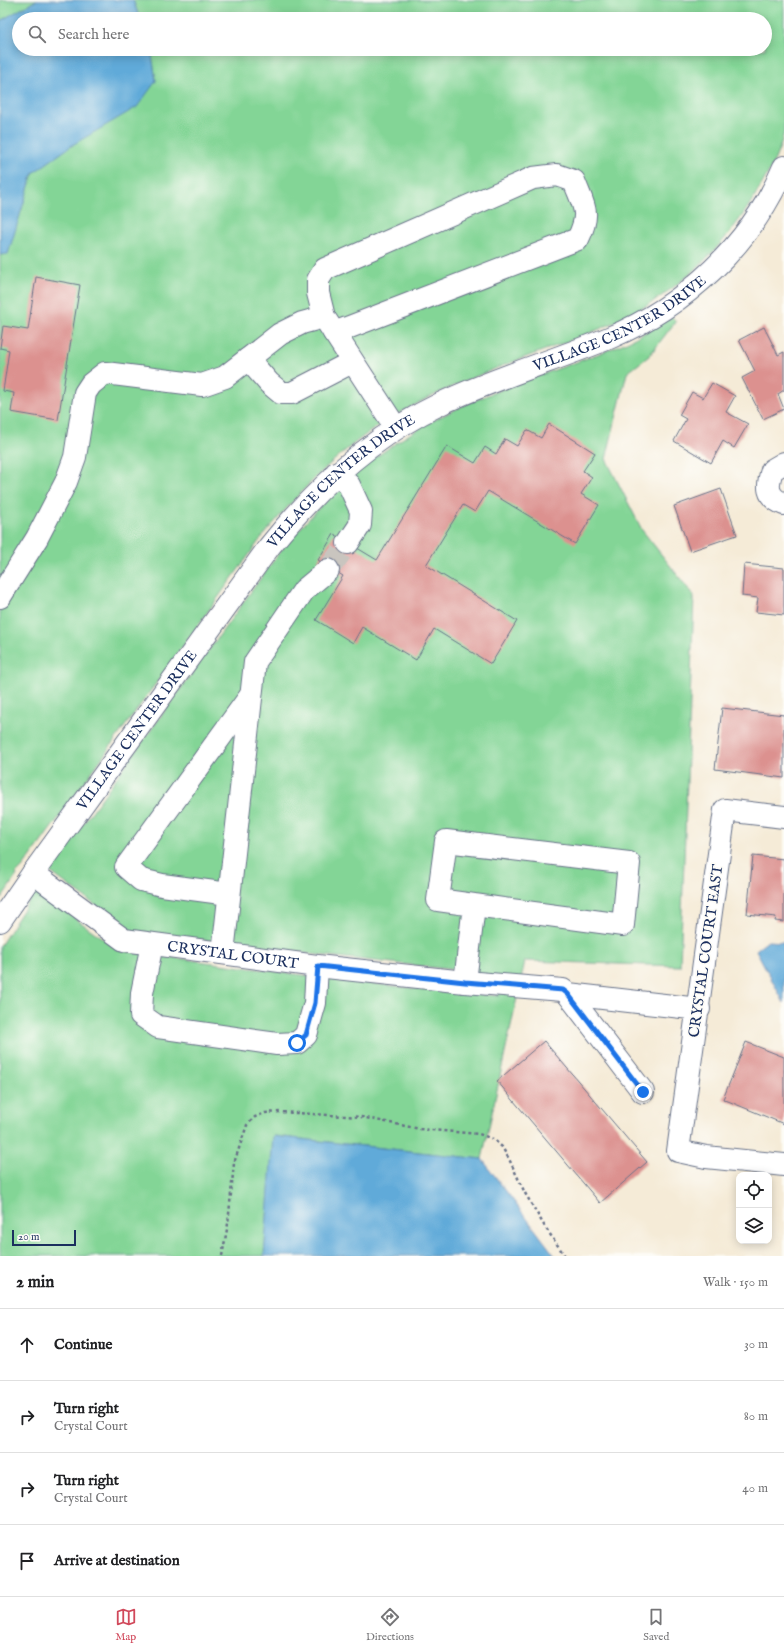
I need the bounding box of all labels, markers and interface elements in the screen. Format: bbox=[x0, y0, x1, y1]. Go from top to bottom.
search box bbox=[12, 12, 772, 56]
icon: search bbox=[26, 23, 48, 45]
text: Search here bbox=[58, 25, 129, 44]
street label: VILLAGE CENTER DRIVE bbox=[529, 271, 710, 376]
street label: VILLAGE CENTER DRIVE bbox=[262, 410, 418, 552]
street label: VILLAGE CENTER DRIVE bbox=[72, 646, 201, 814]
street label: CRYSTAL COURT EAST bbox=[684, 863, 728, 1039]
street label: CRYSTAL COURT bbox=[166, 936, 300, 973]
route start bbox=[288, 1034, 306, 1052]
route end bbox=[634, 1083, 652, 1101]
map controls bbox=[736, 1172, 772, 1244]
button: locate bbox=[736, 1172, 772, 1208]
button: layers bbox=[736, 1208, 772, 1244]
scale bar bbox=[12, 1228, 76, 1247]
text: 20 m bbox=[18, 1230, 39, 1244]
text: 2 min bbox=[16, 1272, 54, 1293]
text: Walk · 150 m bbox=[703, 1274, 768, 1291]
icon: ahead bbox=[16, 1334, 38, 1356]
text: Continue bbox=[54, 1335, 112, 1354]
text: 30 m bbox=[744, 1336, 768, 1353]
text: Turn right bbox=[54, 1399, 119, 1418]
icon: right bbox=[16, 1406, 38, 1428]
text: 80 m bbox=[744, 1408, 768, 1425]
text: Crystal Court bbox=[54, 1418, 128, 1435]
text: Turn right bbox=[54, 1471, 119, 1490]
icon: right bbox=[16, 1478, 38, 1500]
text: 40 m bbox=[742, 1480, 768, 1497]
text: Crystal Court bbox=[54, 1490, 128, 1507]
icon: arrive bbox=[16, 1550, 38, 1572]
text: Arrive at destination bbox=[54, 1551, 180, 1570]
tab: Map bbox=[115, 1606, 137, 1644]
tab: Directions bbox=[366, 1606, 414, 1644]
tab: Saved bbox=[643, 1606, 669, 1644]

